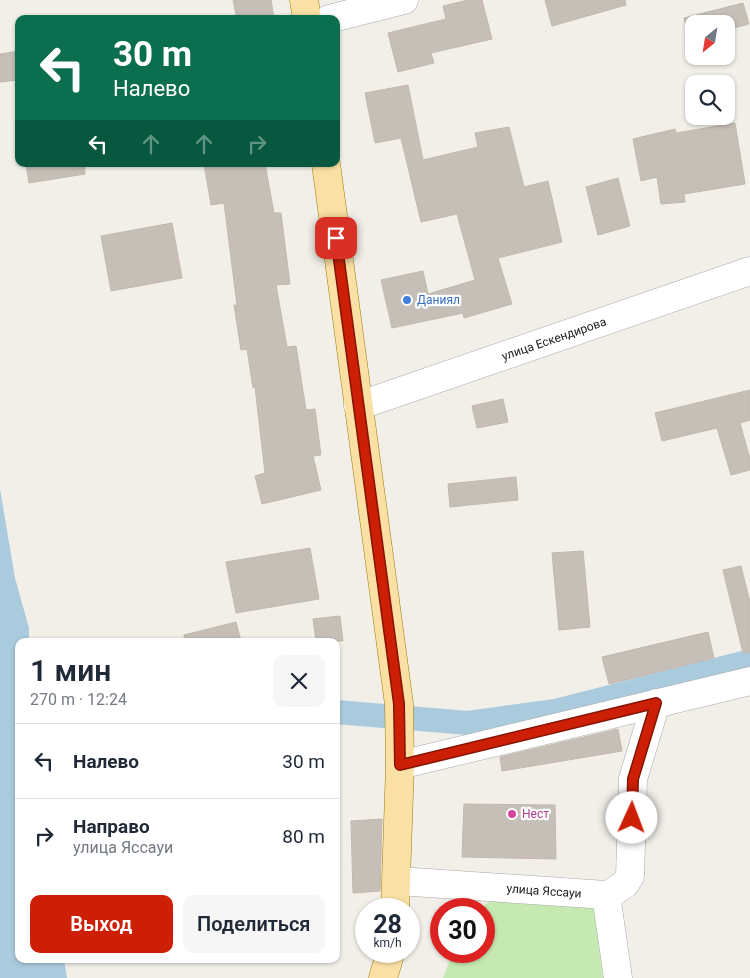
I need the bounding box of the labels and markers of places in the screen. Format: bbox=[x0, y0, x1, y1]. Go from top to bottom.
pin bbox=[315, 217, 357, 259]
place label: Даниял bbox=[417, 293, 460, 307]
marker: Даниял bbox=[401, 294, 413, 306]
place label: Нест bbox=[522, 807, 549, 821]
marker: Нест bbox=[506, 808, 518, 820]

